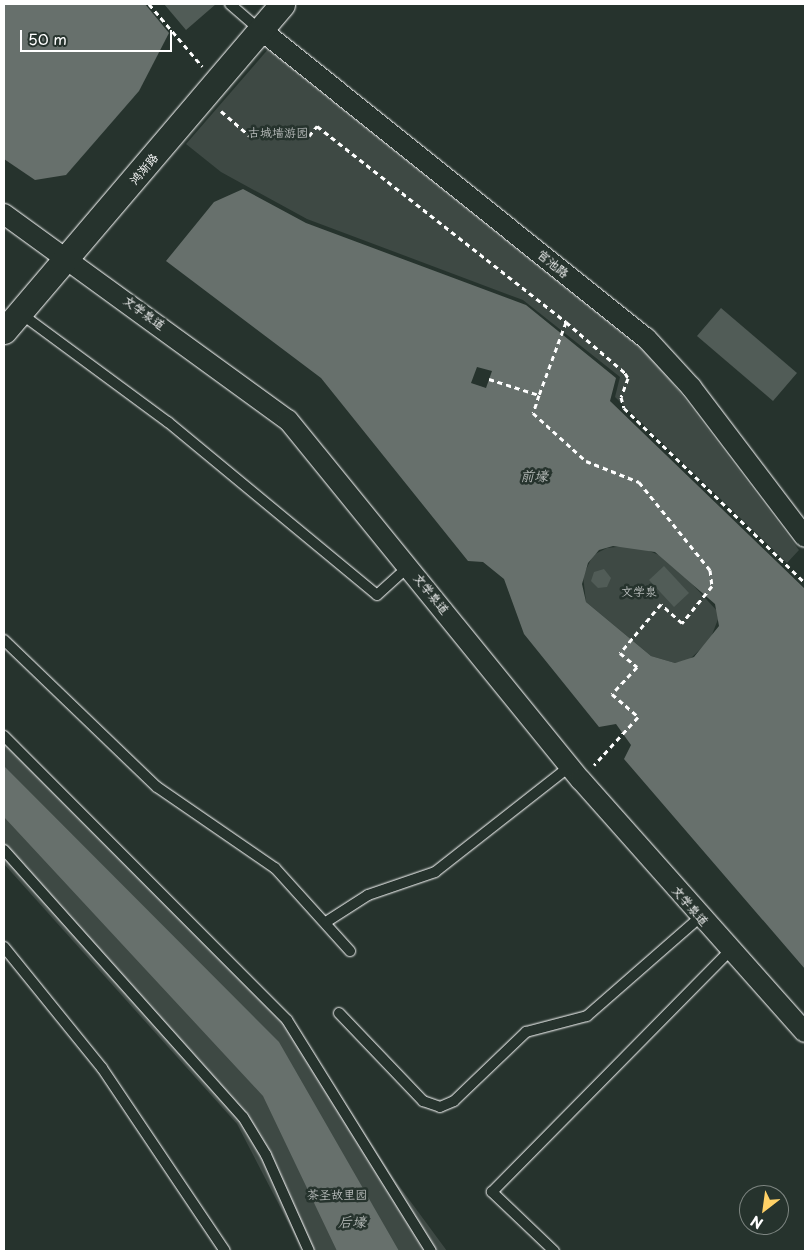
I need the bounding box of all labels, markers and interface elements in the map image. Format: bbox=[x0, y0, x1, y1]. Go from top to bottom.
scale bar bbox=[22, 20, 175, 52]
text: 50 m bbox=[28, 27, 67, 50]
park label: 古城墙游园 bbox=[248, 126, 308, 140]
street label: 鸿渐路 bbox=[127, 151, 161, 187]
street label: 官池路 bbox=[534, 247, 572, 281]
street label: 文学泉道 bbox=[120, 293, 168, 333]
water label: 前壕 bbox=[520, 468, 548, 484]
street label: 文学泉道 bbox=[410, 571, 452, 617]
park label: 文学泉 bbox=[621, 585, 657, 599]
street label: 文学泉道 bbox=[669, 883, 711, 929]
north arrow bbox=[739, 1185, 789, 1235]
park label: 茶圣故里园 bbox=[307, 1188, 367, 1202]
text: N bbox=[747, 1211, 767, 1234]
water label: 后壕 bbox=[338, 1214, 366, 1230]

